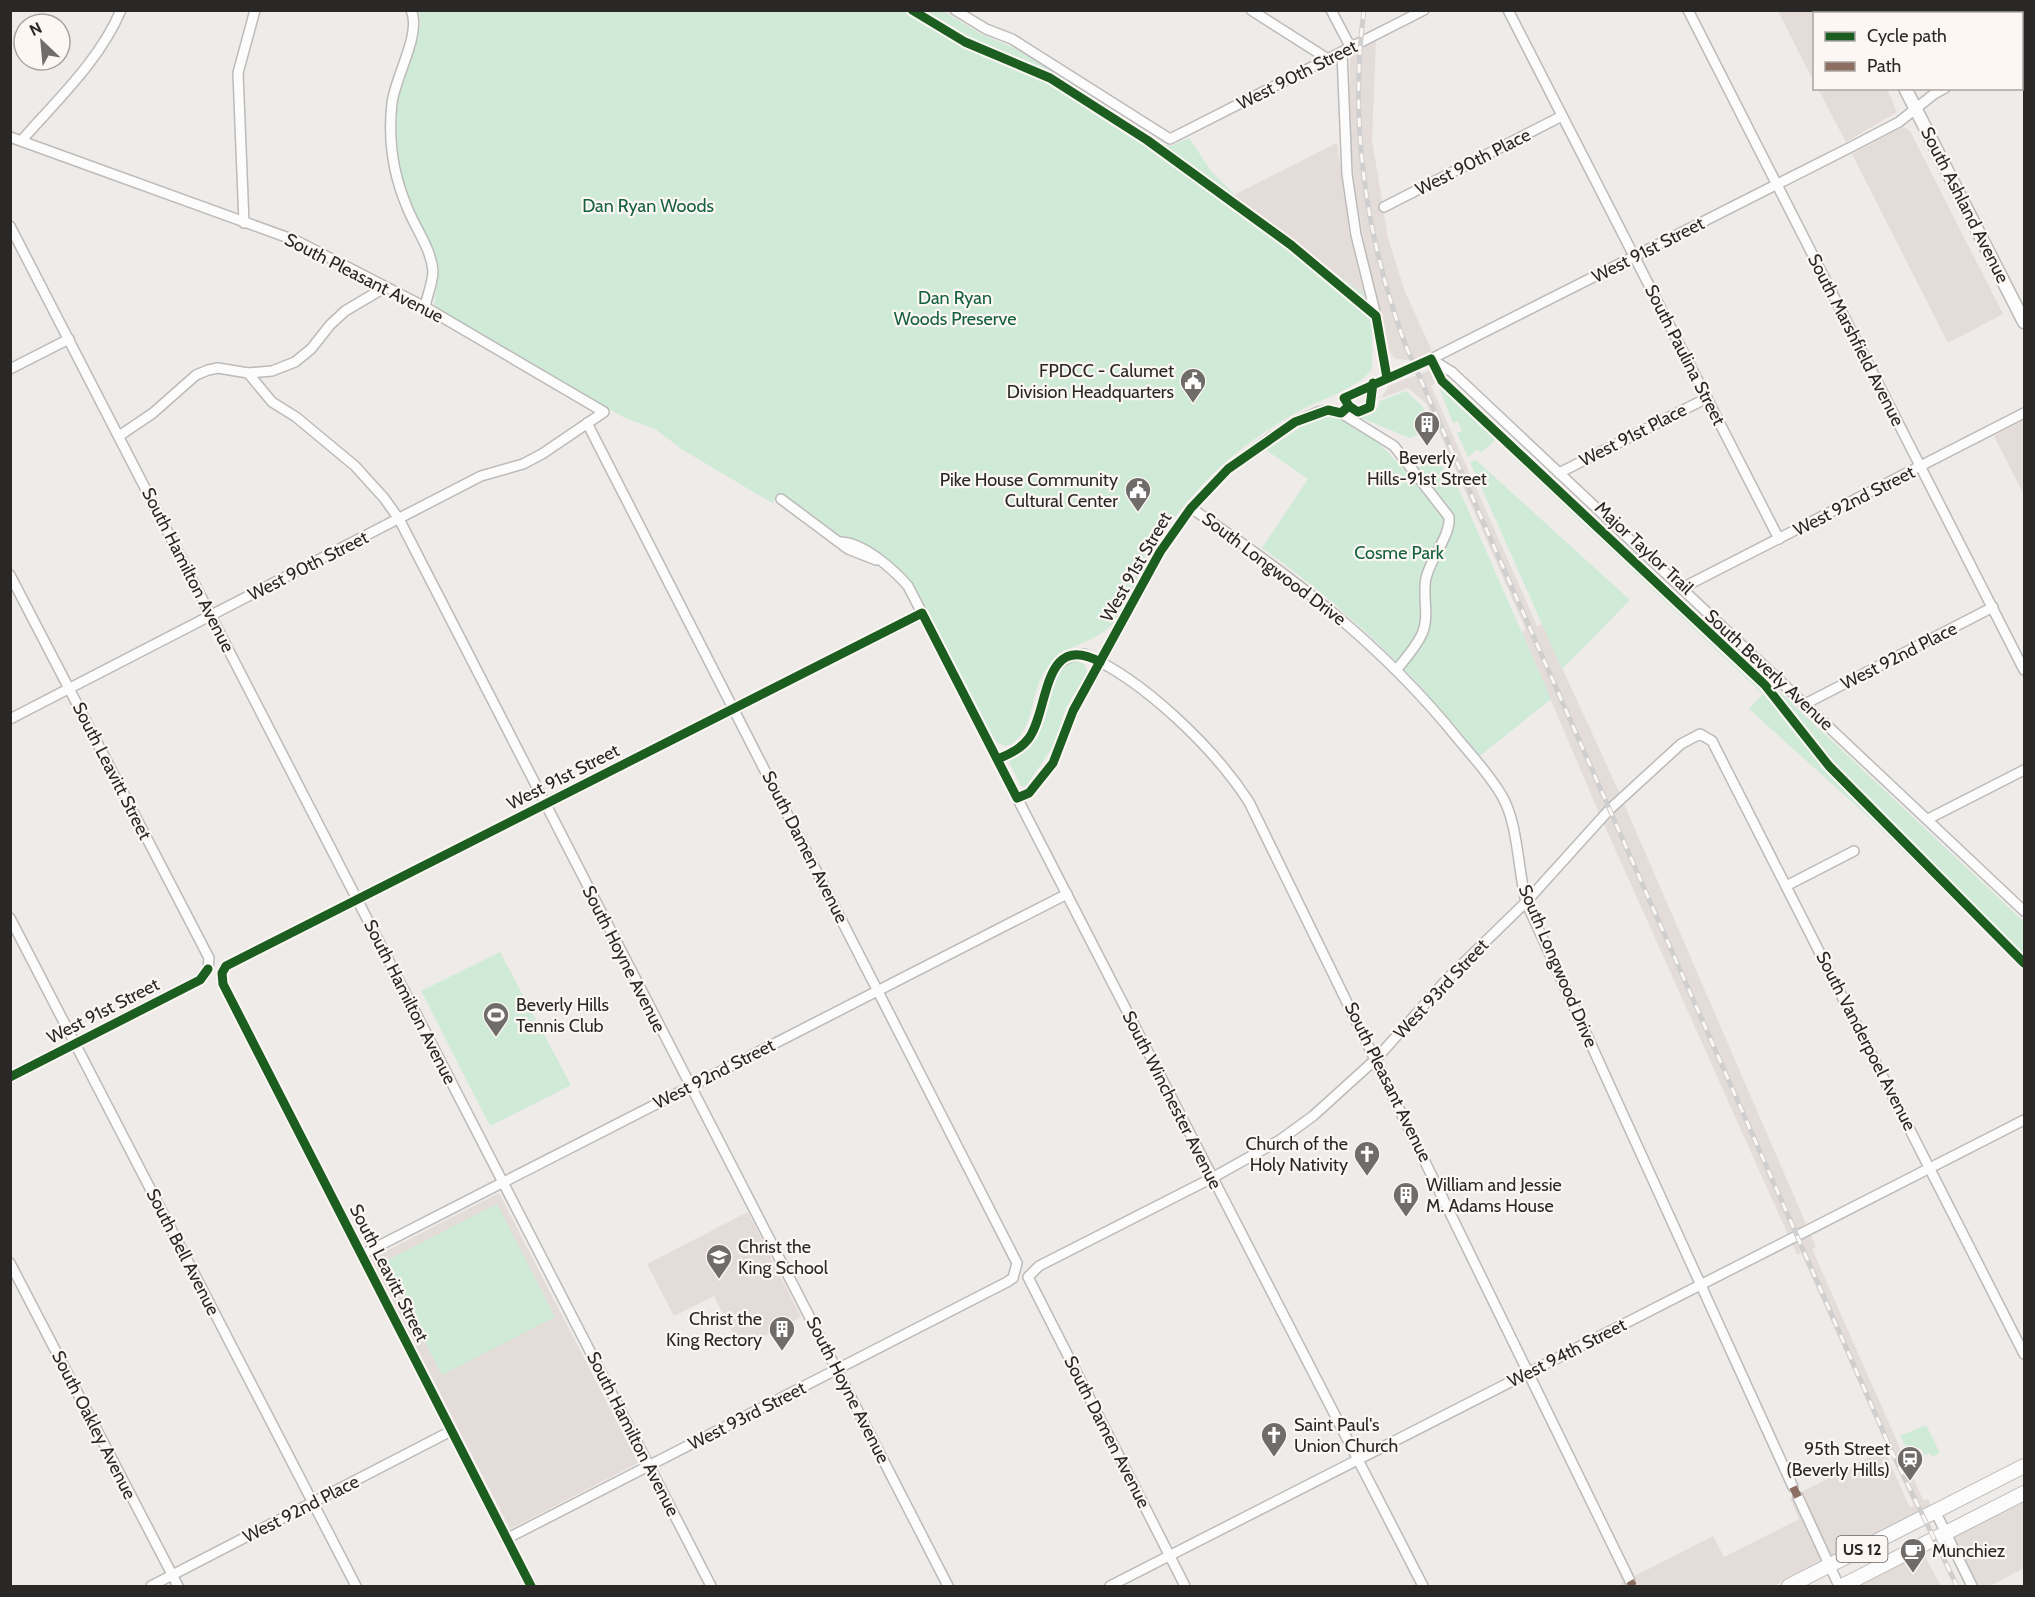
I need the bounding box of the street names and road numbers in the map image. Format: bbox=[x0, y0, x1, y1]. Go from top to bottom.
street label: West 90th Street bbox=[1233, 35, 1361, 115]
street label: South Ashland Avenue bbox=[1916, 123, 2014, 287]
street label: West 90th Place bbox=[1412, 124, 1534, 200]
street label: West 91st Street bbox=[1588, 212, 1708, 288]
street label: South Pleasant Avenue bbox=[281, 228, 447, 328]
street label: South Marshfield Avenue bbox=[1803, 250, 1909, 430]
street label: South Paulina Street bbox=[1640, 281, 1730, 429]
street label: West 91st Place bbox=[1576, 399, 1690, 471]
street label: West 92nd Street bbox=[1790, 461, 1918, 541]
street label: South Hamilton Avenue bbox=[137, 484, 239, 656]
street label: Major Taylor Trail bbox=[1590, 497, 1698, 600]
street label: West 91st Street bbox=[1096, 508, 1176, 626]
street label: South Longwood Drive bbox=[1198, 508, 1350, 630]
street label: West 90th Street bbox=[244, 526, 372, 606]
street label: South Beverly Avenue bbox=[1700, 605, 1838, 735]
street label: West 92nd Place bbox=[1837, 617, 1961, 695]
street label: South Leavitt Street bbox=[68, 699, 156, 843]
street label: West 91st Street bbox=[503, 739, 623, 815]
street label: South Damen Avenue bbox=[757, 767, 853, 927]
street label: South Longwood Drive bbox=[1514, 881, 1602, 1051]
street label: South Hoyne Avenue bbox=[578, 882, 670, 1036]
street label: South Hamilton Avenue bbox=[359, 916, 461, 1088]
street label: West 93rd Street bbox=[1389, 934, 1493, 1044]
street label: South Vanderpoel Avenue bbox=[1811, 948, 1921, 1134]
street label: West 91st Street bbox=[43, 973, 163, 1049]
street label: South Pleasant Avenue bbox=[1340, 998, 1436, 1166]
street label: South Winchester Avenue bbox=[1117, 1007, 1227, 1193]
street label: West 92nd Street bbox=[650, 1034, 778, 1114]
street label: South Bell Avenue bbox=[142, 1185, 224, 1319]
street label: South Leavitt Street bbox=[345, 1201, 433, 1345]
street label: South Hoyne Avenue bbox=[802, 1313, 894, 1467]
street label: West 94th Street bbox=[1504, 1314, 1630, 1392]
street label: South Oakley Avenue bbox=[47, 1347, 141, 1503]
street label: South Hamilton Avenue bbox=[582, 1348, 684, 1520]
street label: South Damen Avenue bbox=[1059, 1352, 1155, 1512]
street label: West 93rd Street bbox=[685, 1377, 809, 1455]
street label: West 92nd Place bbox=[239, 1470, 363, 1548]
road number: US 12 bbox=[1836, 1536, 1888, 1562]

